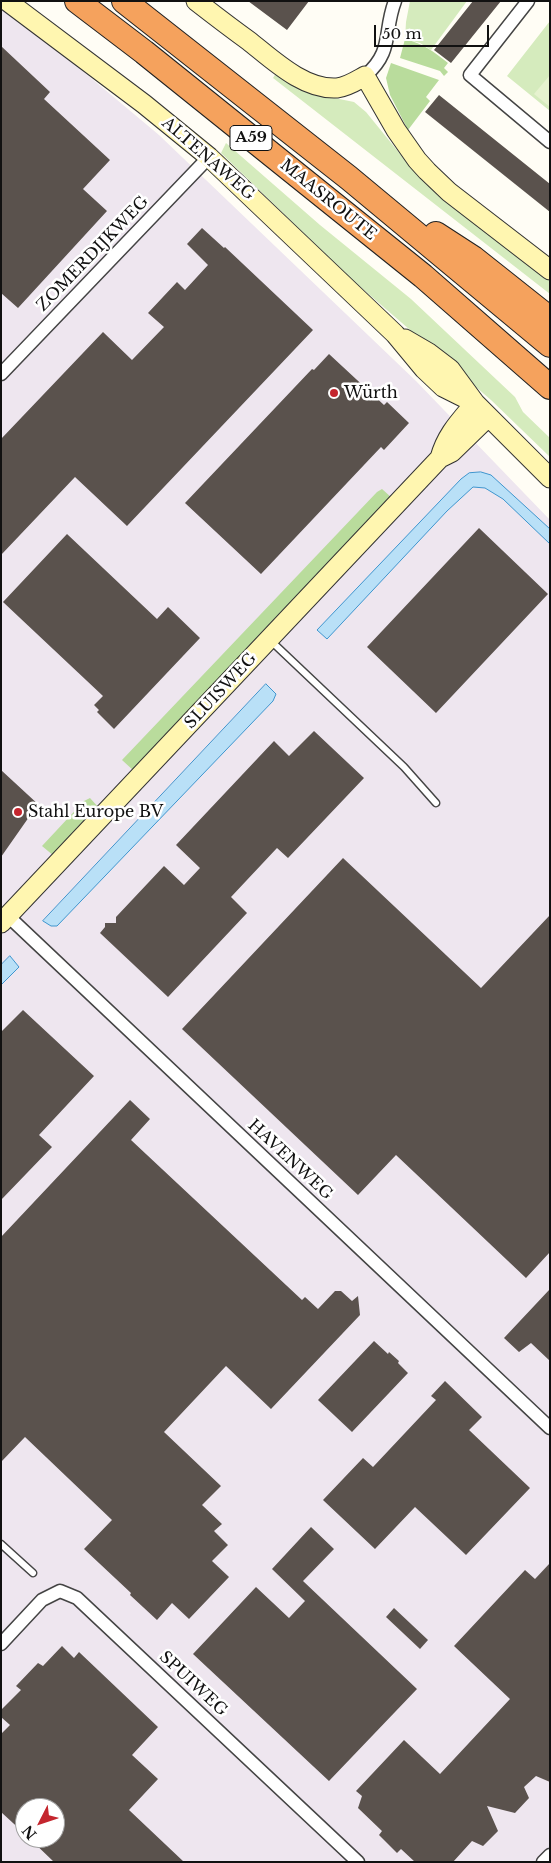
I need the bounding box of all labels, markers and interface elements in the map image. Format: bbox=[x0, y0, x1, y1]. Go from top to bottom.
scale bar bbox=[376, 15, 491, 47]
text: 50 m bbox=[382, 24, 422, 43]
street label: ALTENAWEG bbox=[158, 114, 258, 204]
road number: A59 bbox=[230, 126, 272, 150]
street label: MAASROUTE bbox=[276, 155, 380, 245]
street label: ZOMERDIJKWEG bbox=[33, 192, 153, 316]
place label: Würth bbox=[344, 383, 398, 403]
marker: Würth bbox=[328, 387, 340, 399]
street label: SLUISWEG bbox=[181, 649, 261, 733]
place label: Stahl Europe BV bbox=[28, 802, 163, 822]
marker: Stahl Europe BV bbox=[12, 806, 24, 818]
street label: HAVENWEG bbox=[244, 1116, 336, 1204]
street label: SPUIWEG bbox=[155, 1648, 231, 1720]
north arrow bbox=[15, 1798, 65, 1848]
text: N bbox=[18, 1821, 41, 1843]

